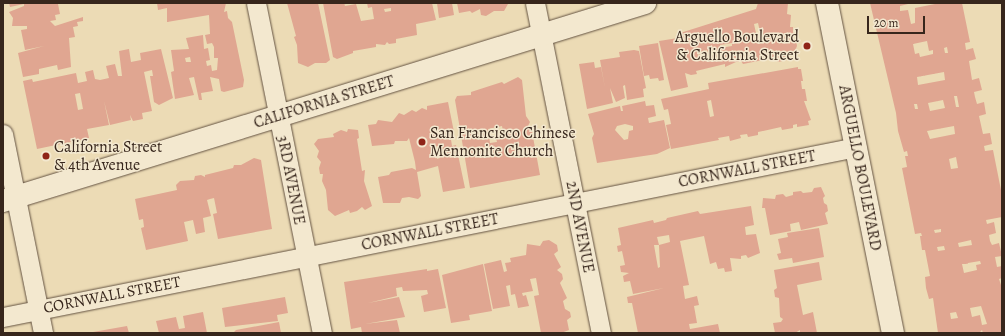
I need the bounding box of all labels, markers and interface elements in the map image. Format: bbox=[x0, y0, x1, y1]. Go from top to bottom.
scale bar bbox=[869, 8, 927, 34]
text: 20 m bbox=[874, 15, 898, 31]
place label: Arguello Boulevard & California Street bbox=[675, 27, 799, 65]
marker: Arguello Boulevard & California Street bbox=[802, 41, 812, 51]
street label: CALIFORNIA STREET bbox=[251, 71, 397, 133]
street label: ARGUELLO BOULEVARD bbox=[835, 84, 885, 252]
place label: San Francisco Chinese Mennonite Church bbox=[430, 123, 576, 161]
street label: 3RD AVENUE bbox=[273, 134, 309, 226]
place label: California Street & 4th Avenue bbox=[54, 137, 162, 175]
marker: San Francisco Chinese Mennonite Church bbox=[417, 137, 427, 147]
street label: CORNWALL STREET bbox=[677, 146, 817, 192]
marker: California Street & 4th Avenue bbox=[41, 151, 51, 161]
street label: 2ND AVENUE bbox=[562, 179, 598, 275]
street label: CORNWALL STREET bbox=[360, 209, 500, 255]
street label: CORNWALL STREET bbox=[42, 272, 182, 318]

